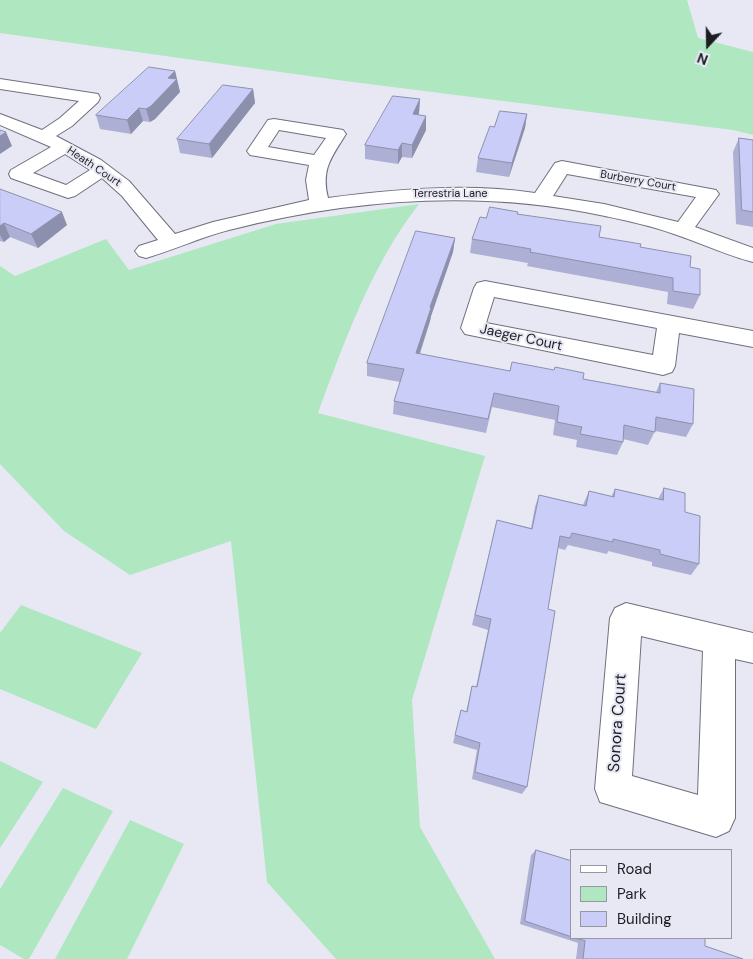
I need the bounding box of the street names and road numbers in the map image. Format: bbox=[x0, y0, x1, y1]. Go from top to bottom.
street label: Heath Court bbox=[65, 144, 123, 190]
street label: Burberry Court bbox=[599, 168, 677, 194]
street label: Terrestria Lane bbox=[412, 187, 488, 201]
street label: Jaeger Court bbox=[478, 321, 564, 355]
street label: Sonora Court bbox=[605, 673, 631, 773]

